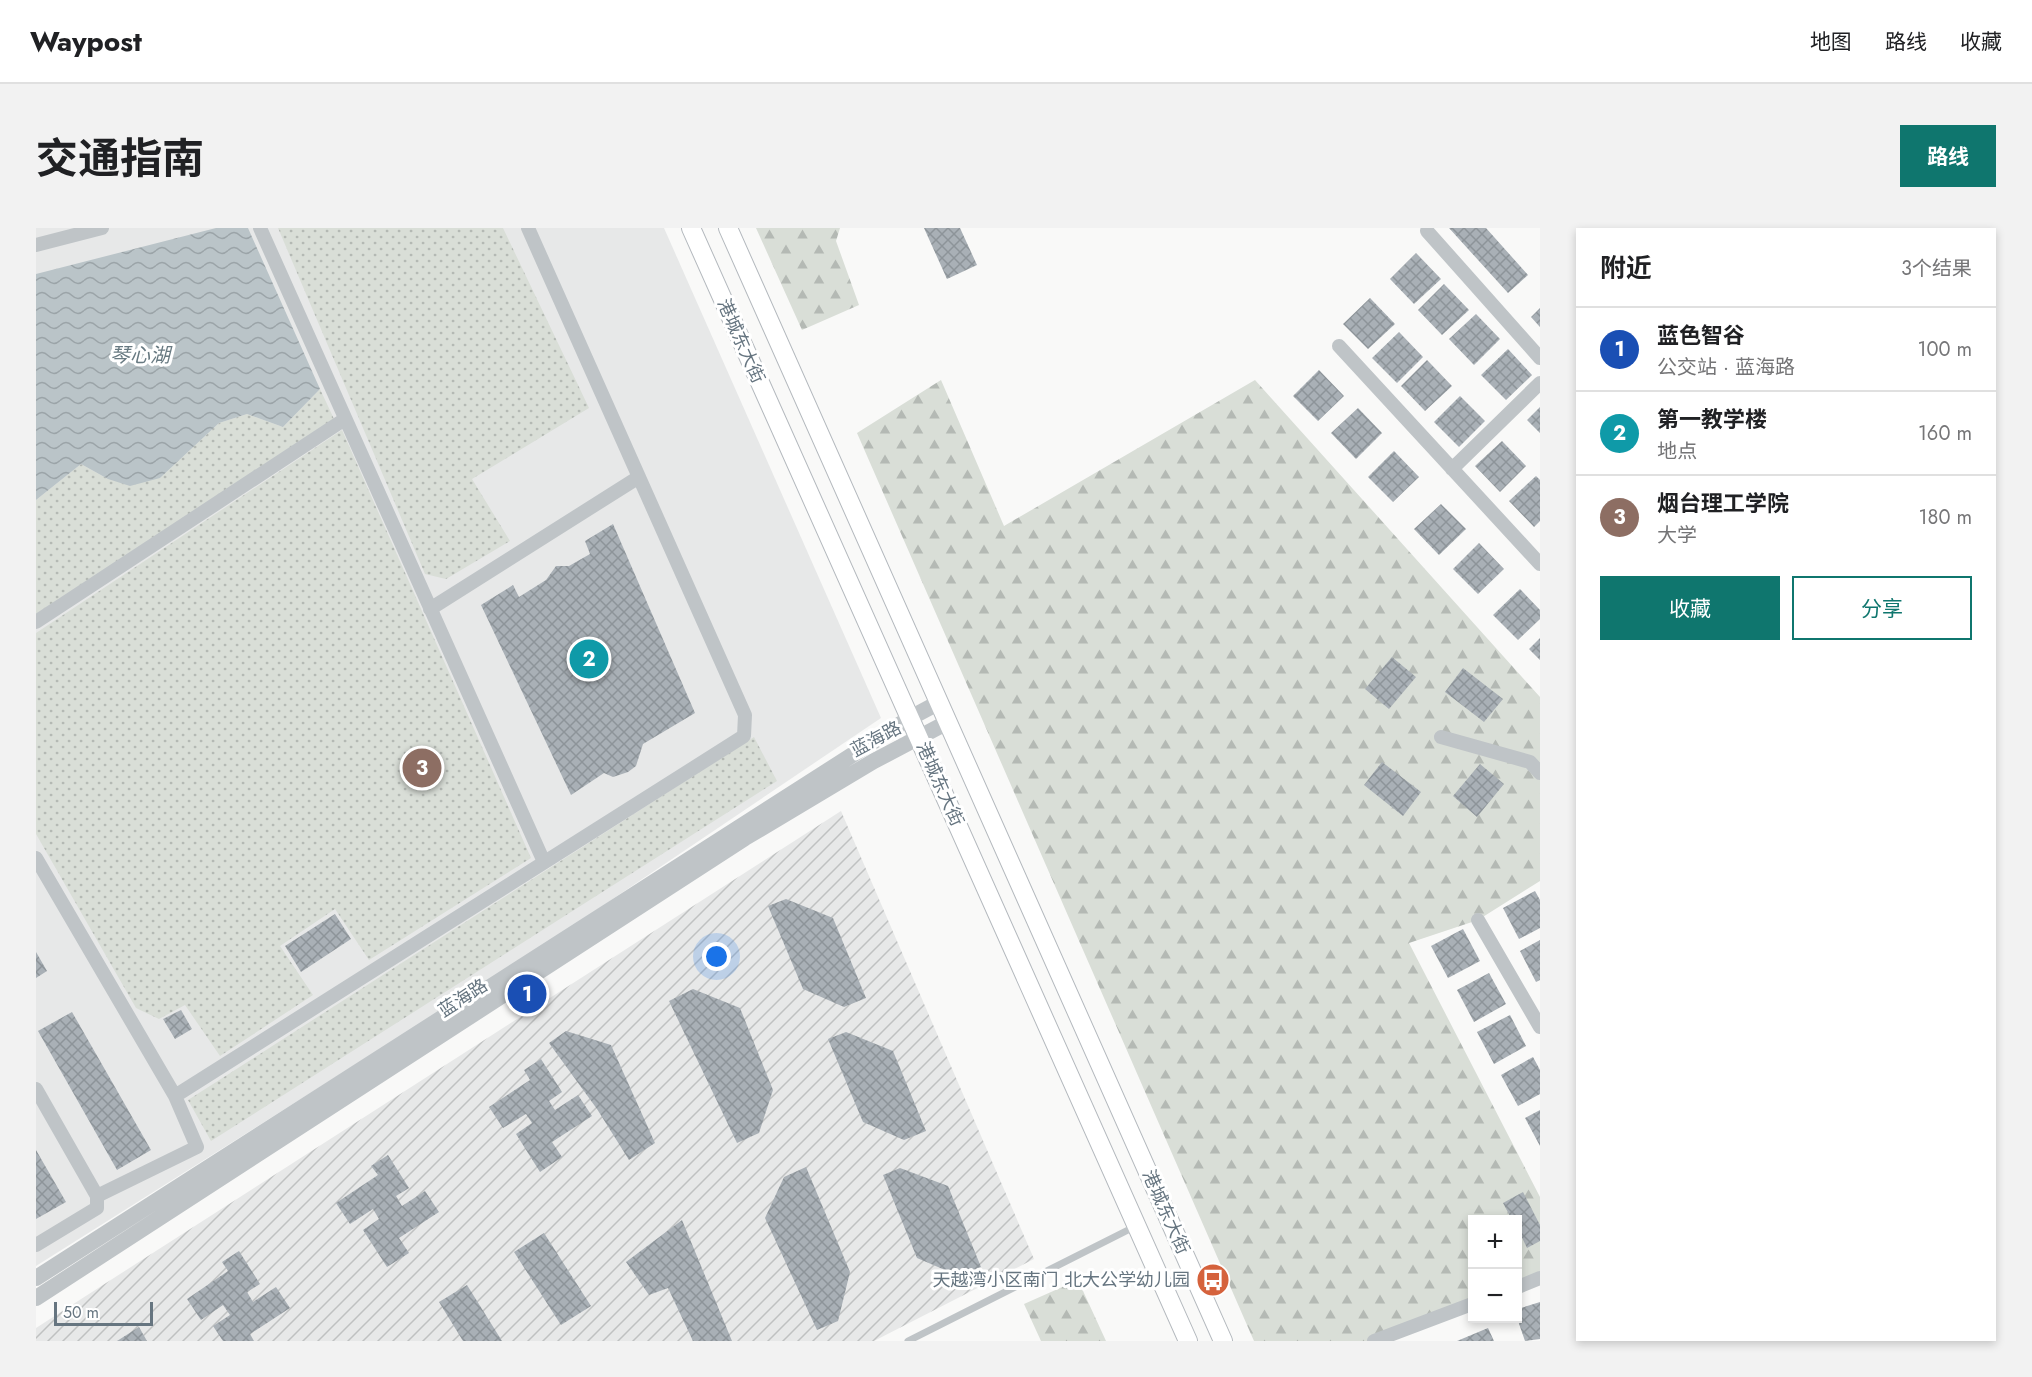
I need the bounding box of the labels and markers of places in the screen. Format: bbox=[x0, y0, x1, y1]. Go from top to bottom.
pin: 2 bbox=[570, 636, 608, 682]
pin: 3 bbox=[402, 746, 442, 790]
pin: 1 bbox=[508, 972, 546, 1017]
bus stop icon: 天越湾小区南门 北大公学幼儿园 bbox=[1195, 1262, 1231, 1298]
place label: 天越湾小区南门 北大公学幼儿园 bbox=[933, 1267, 1190, 1293]

